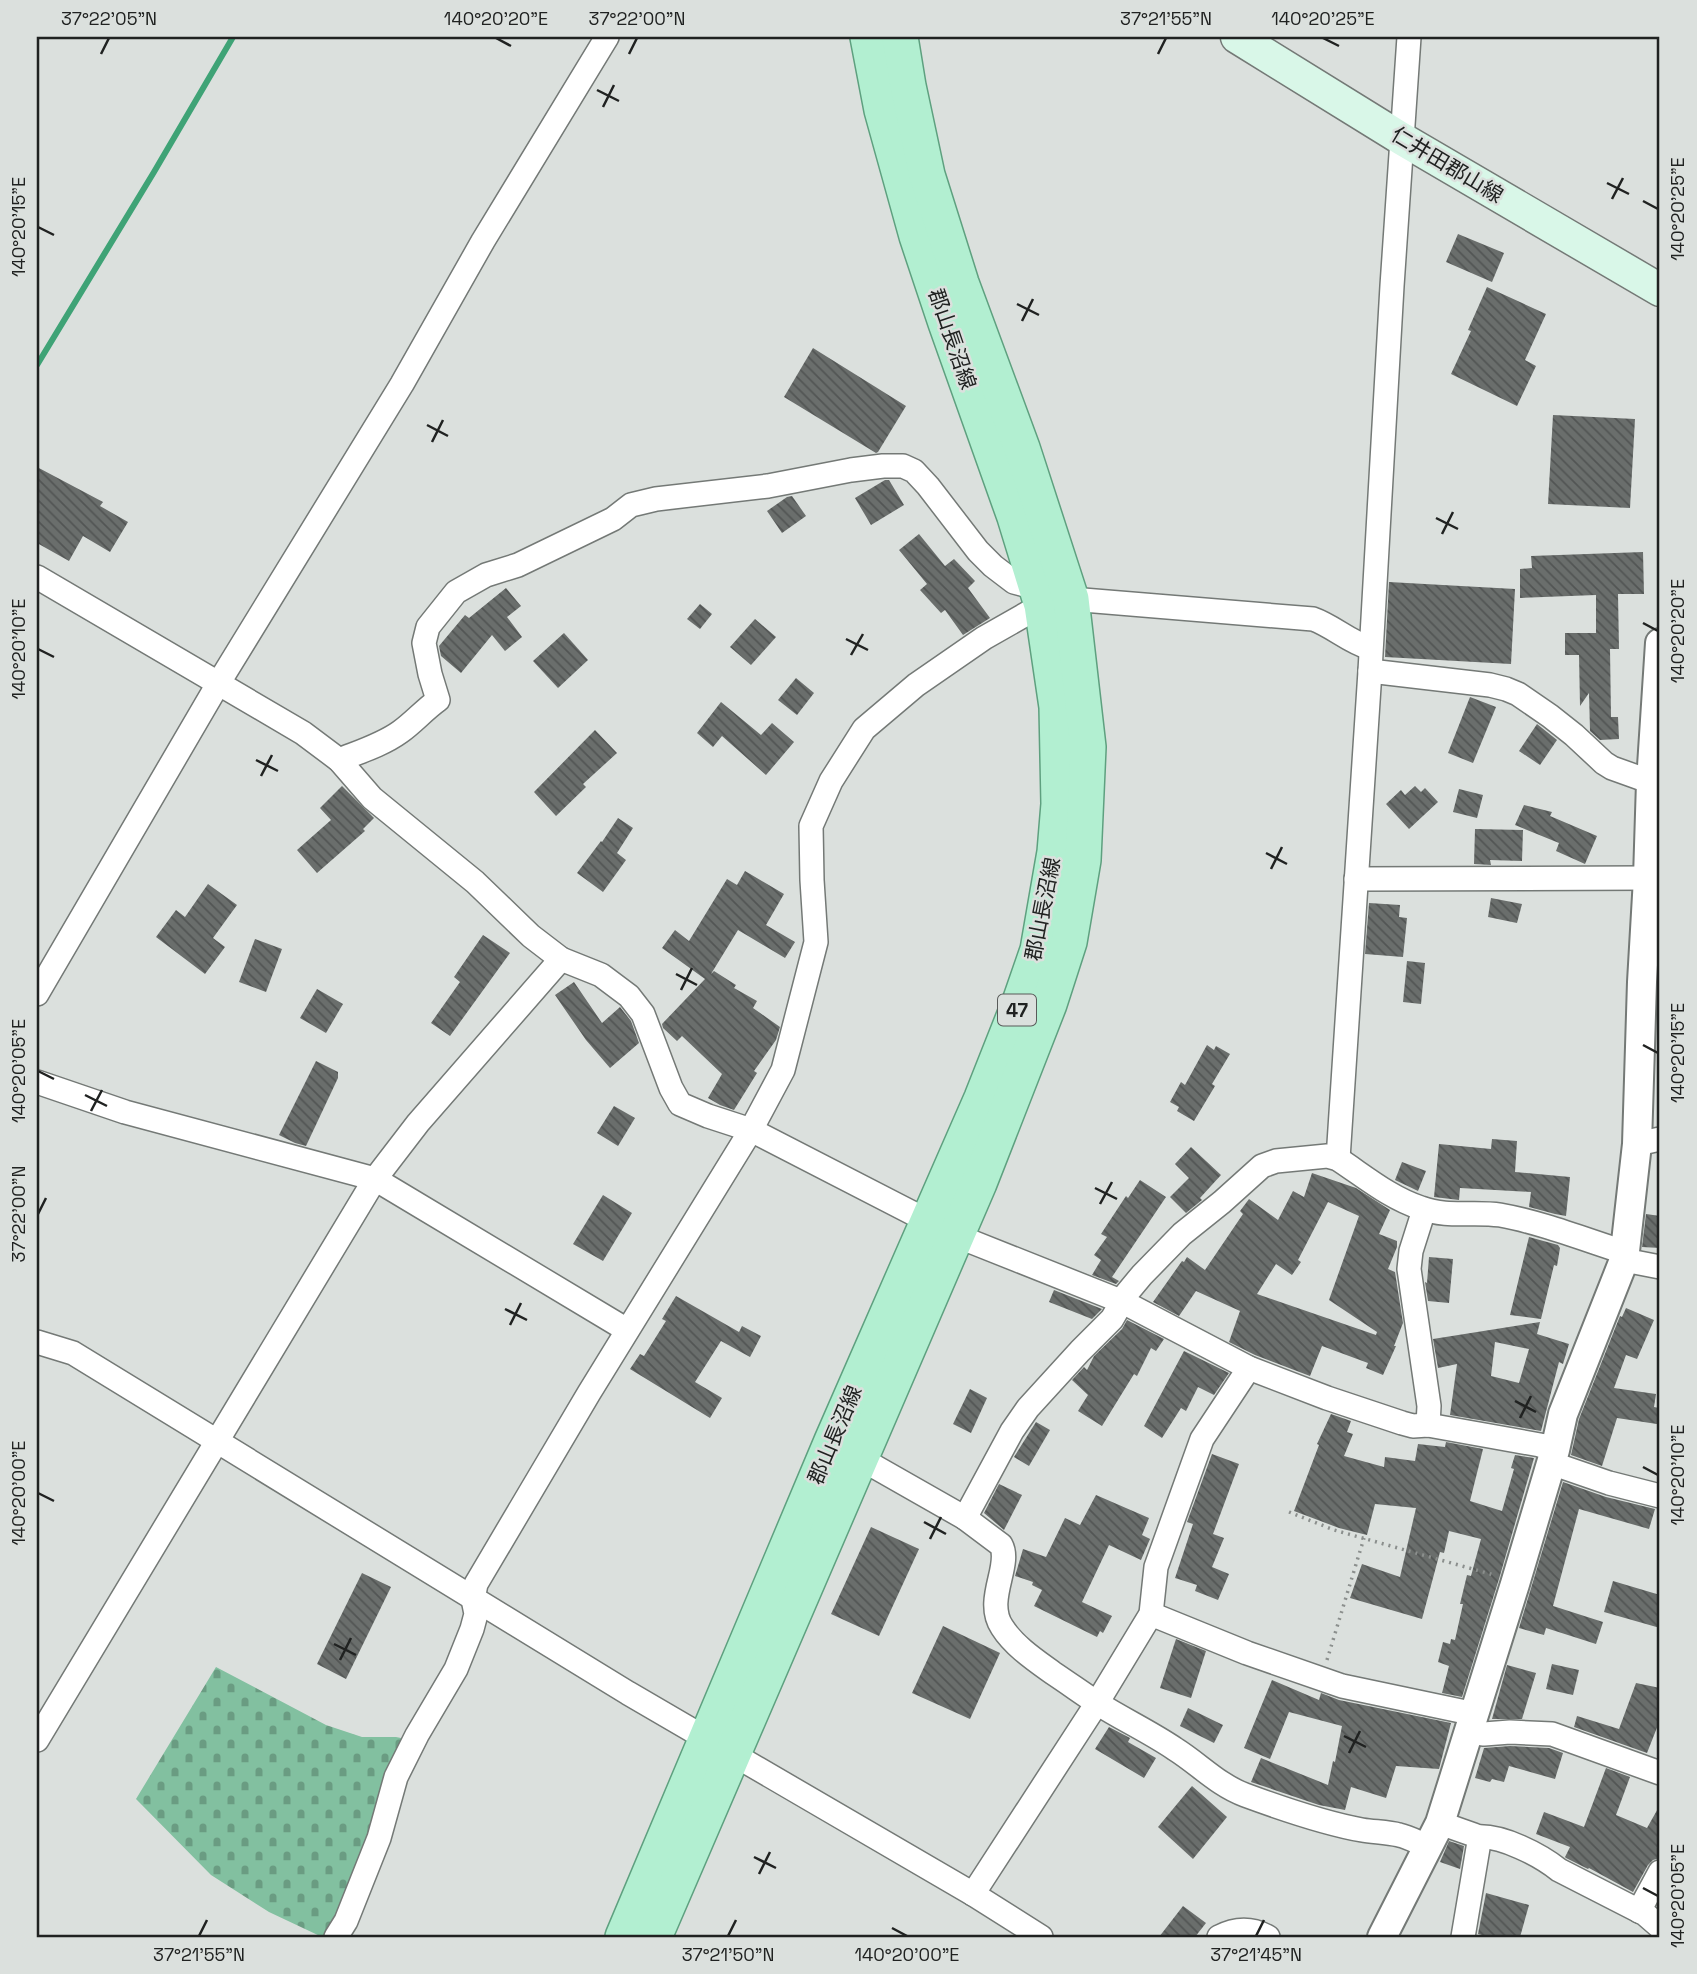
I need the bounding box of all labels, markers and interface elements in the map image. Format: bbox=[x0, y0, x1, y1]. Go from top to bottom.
text: 37°22'05"N bbox=[61, 7, 157, 30]
text: 140°20'20"E bbox=[444, 7, 548, 30]
text: 37°22'00"N bbox=[589, 7, 685, 30]
text: 37°21'55"N bbox=[1120, 7, 1212, 30]
text: 140°20'25"E bbox=[1271, 7, 1375, 30]
street label: 仁井田郡山線 bbox=[1386, 121, 1508, 209]
text: 140°20'25"E bbox=[1666, 157, 1689, 261]
text: 140°20'15"E bbox=[7, 177, 30, 277]
street label: 郡山長沼線 bbox=[923, 285, 982, 393]
text: 140°20'20"E bbox=[1666, 579, 1689, 683]
text: 140°20'10"E bbox=[7, 599, 30, 699]
street label: 郡山長沼線 bbox=[1019, 855, 1066, 963]
road number: 47 bbox=[998, 994, 1036, 1026]
text: 140°20'15"E bbox=[1666, 1003, 1689, 1103]
text: 140°20'05"E bbox=[7, 1019, 30, 1123]
text: 37°22'00"N bbox=[7, 1166, 30, 1262]
street label: 郡山長沼線 bbox=[802, 1381, 867, 1488]
text: 140°20'10"E bbox=[1666, 1425, 1689, 1525]
text: 140°20'00"E bbox=[7, 1441, 30, 1545]
text: 140°20'05"E bbox=[1666, 1844, 1689, 1948]
text: 37°21'55"N bbox=[153, 1943, 245, 1966]
text: 37°21'50"N bbox=[682, 1943, 774, 1966]
text: 140°20'00"E bbox=[855, 1943, 959, 1966]
text: 37°21'45"N bbox=[1210, 1943, 1302, 1966]

